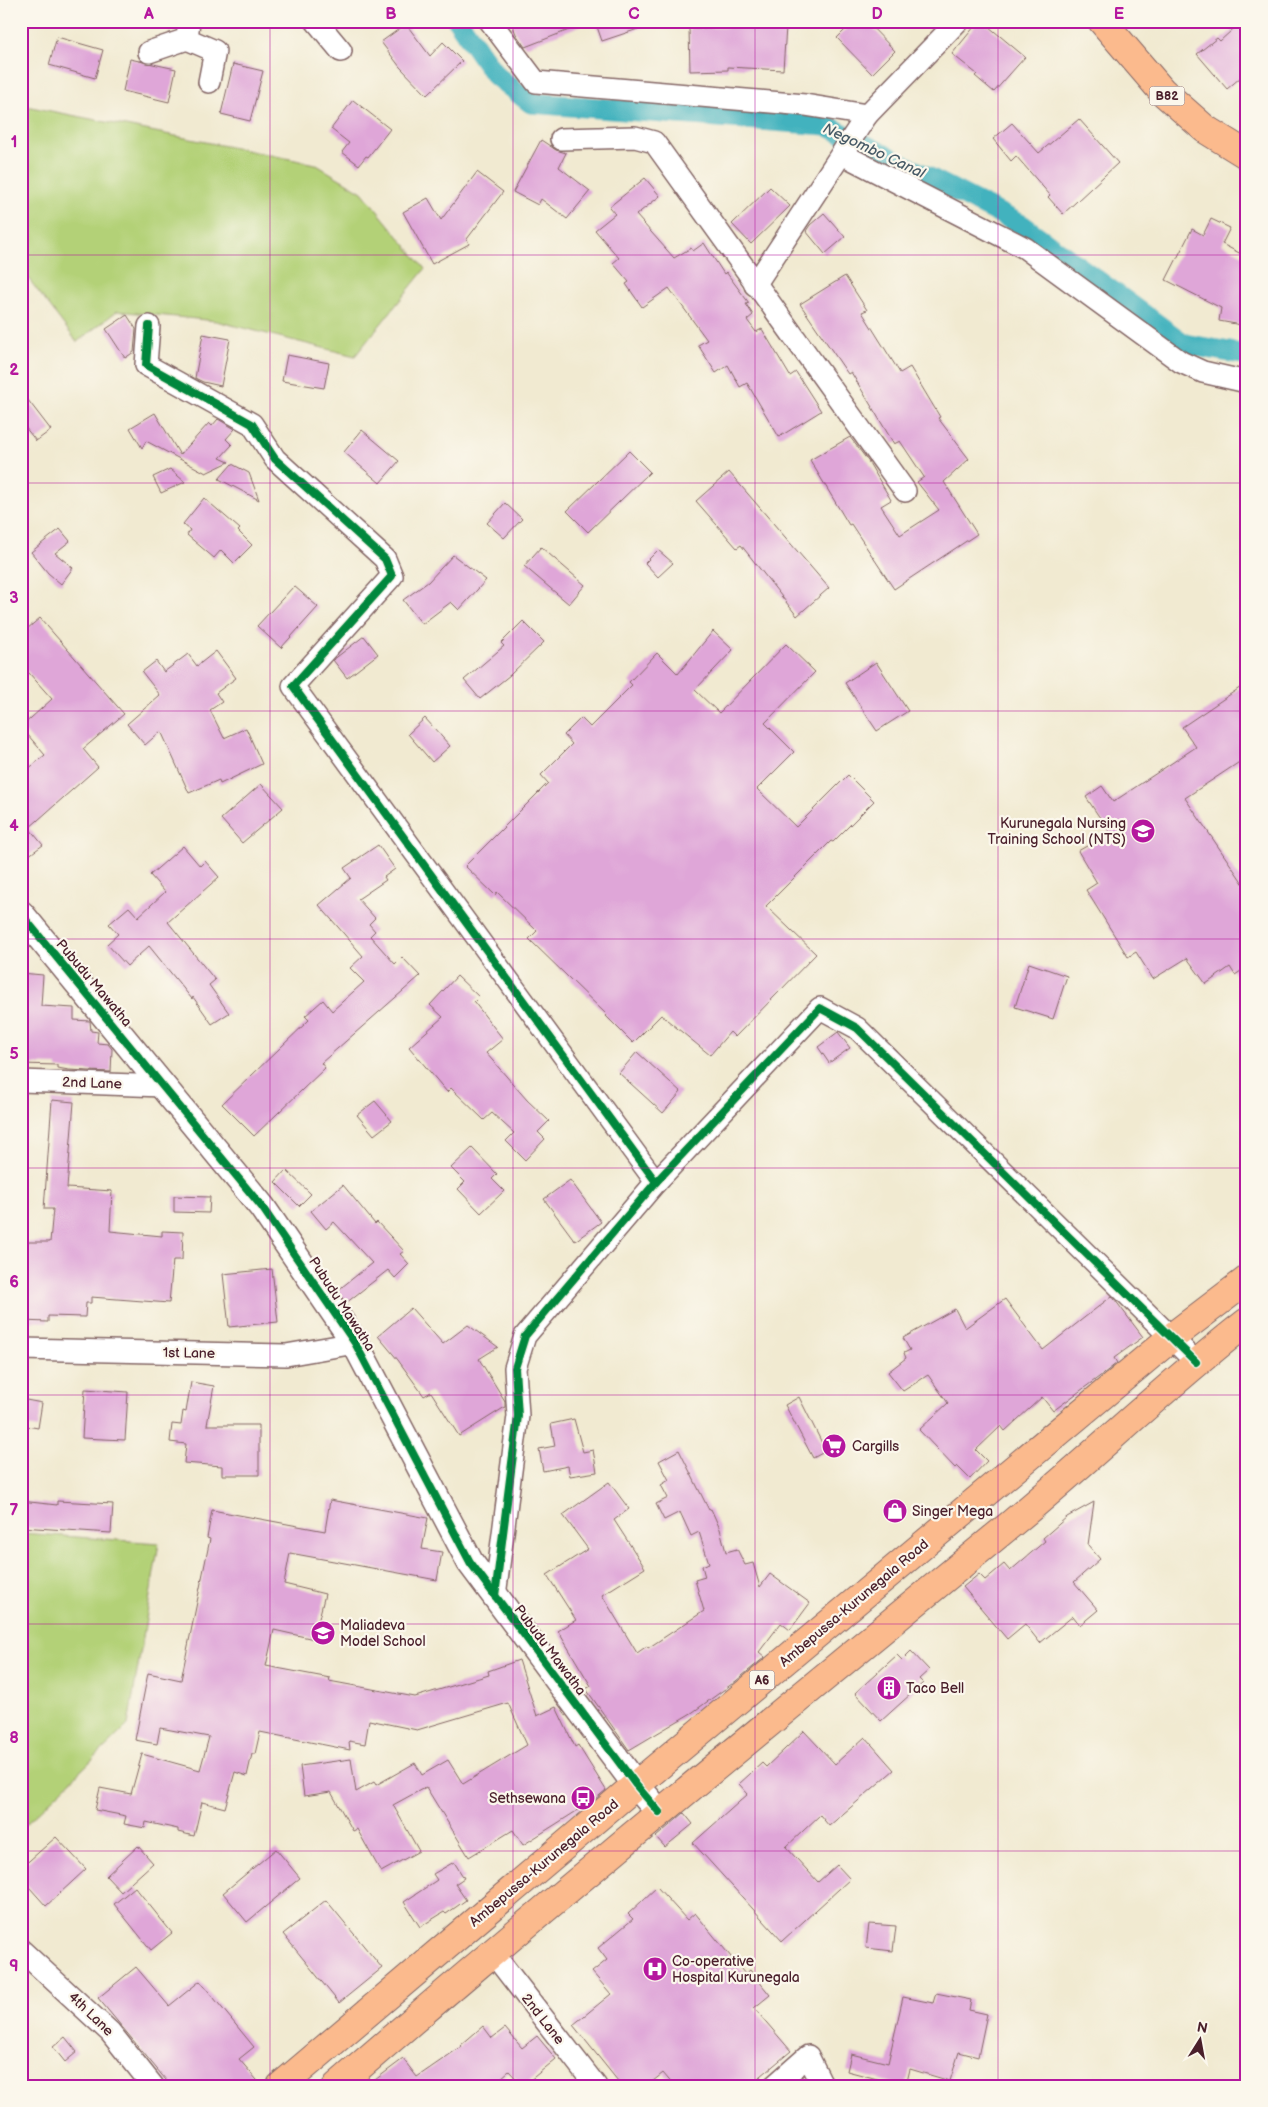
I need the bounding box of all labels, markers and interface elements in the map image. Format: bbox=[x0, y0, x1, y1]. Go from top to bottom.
text: A bbox=[143, 5, 154, 24]
text: B bbox=[385, 5, 397, 24]
text: C bbox=[628, 5, 640, 24]
text: D bbox=[871, 5, 883, 24]
text: E bbox=[1114, 5, 1124, 24]
road number: B82 bbox=[1150, 86, 1184, 105]
water label: Negombo Canal bbox=[820, 119, 929, 183]
text: 1 bbox=[11, 133, 17, 152]
text: 2 bbox=[9, 361, 19, 380]
text: 3 bbox=[9, 589, 19, 608]
place label: Kurunegala Nursing Training School (NTS) bbox=[988, 815, 1126, 848]
text: 4 bbox=[9, 817, 19, 836]
school or university icon: Kurunegala Nursing Training School (NTS) bbox=[1130, 818, 1156, 844]
street label: Pubudu Mawatha bbox=[52, 936, 136, 1030]
text: 5 bbox=[9, 1045, 19, 1064]
street label: 2nd Lane bbox=[62, 1073, 122, 1093]
street label: Pubudu Mawatha bbox=[305, 1254, 379, 1354]
text: 6 bbox=[9, 1273, 19, 1292]
street label: 1st Lane bbox=[163, 1344, 215, 1362]
supermarket icon: Cargills bbox=[821, 1433, 847, 1459]
place label: Cargills bbox=[852, 1438, 899, 1455]
shop icon: Singer Mega bbox=[882, 1498, 908, 1524]
text: 7 bbox=[10, 1501, 19, 1520]
place label: Singer Mega bbox=[912, 1503, 993, 1520]
street label: Ambepussa-Kurunegala Road bbox=[776, 1536, 932, 1670]
street label: Pubudu Mawatha bbox=[510, 1601, 590, 1699]
place label: Maliadeva Model School bbox=[340, 1617, 426, 1650]
school or university icon: Maliadeva Model School bbox=[310, 1620, 336, 1646]
road number: A6 bbox=[750, 1670, 774, 1690]
building icon: Taco Bell bbox=[876, 1675, 902, 1701]
place label: Taco Bell bbox=[906, 1680, 964, 1697]
text: 8 bbox=[9, 1729, 19, 1748]
bus stop icon: Sethsewana bbox=[570, 1785, 596, 1811]
place label: Sethsewana bbox=[489, 1790, 566, 1807]
street label: Ambepussa-Kurunegala Road bbox=[466, 1796, 622, 1930]
place label: Co-operative Hospital Kurunegala bbox=[672, 1953, 800, 1986]
hospital icon: Co-operative Hospital Kurunegala bbox=[642, 1956, 668, 1982]
text: 9 bbox=[9, 1957, 19, 1976]
street label: 4th Lane bbox=[65, 1988, 117, 2040]
street label: 2nd Lane bbox=[518, 1990, 568, 2048]
north arrow bbox=[1176, 2014, 1226, 2064]
text: N bbox=[1196, 2018, 1209, 2037]

